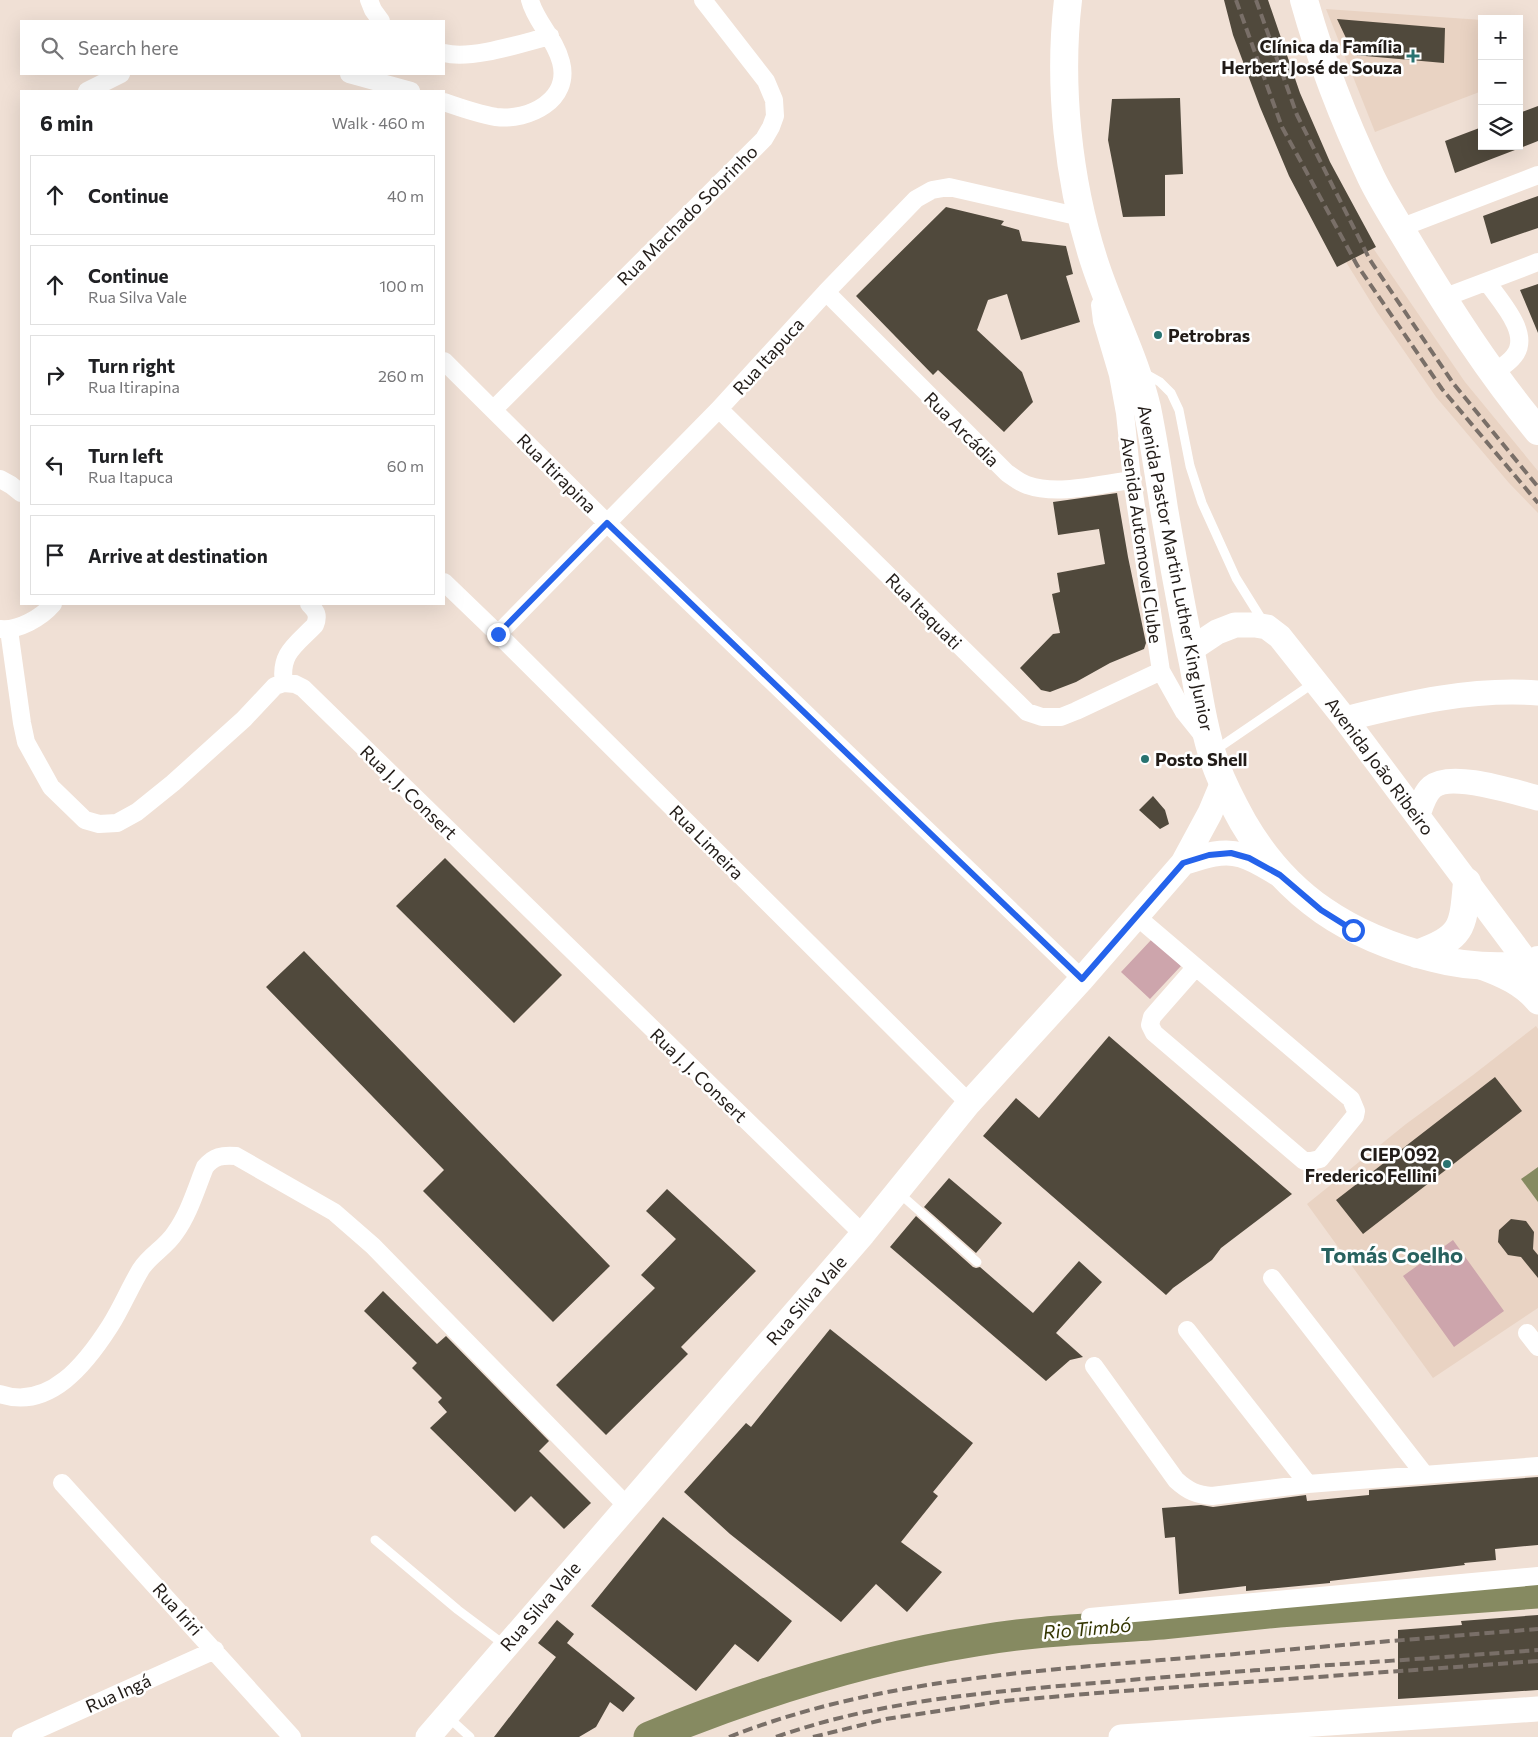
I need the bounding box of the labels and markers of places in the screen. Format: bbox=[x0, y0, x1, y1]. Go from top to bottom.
place label: Clínica da Família Herbert José de Souza bbox=[1221, 35, 1402, 78]
marker: Clínica da Família Herbert José de Souza bbox=[1406, 49, 1420, 63]
place label: Petrobras bbox=[1168, 324, 1250, 346]
marker: Petrobras bbox=[1152, 329, 1164, 341]
place label: Posto Shell bbox=[1155, 748, 1248, 770]
marker: Posto Shell bbox=[1139, 753, 1151, 765]
place label: CIEP 092 Frederico Fellini bbox=[1305, 1143, 1437, 1186]
marker: CIEP 092 Frederico Fellini bbox=[1441, 1158, 1453, 1170]

